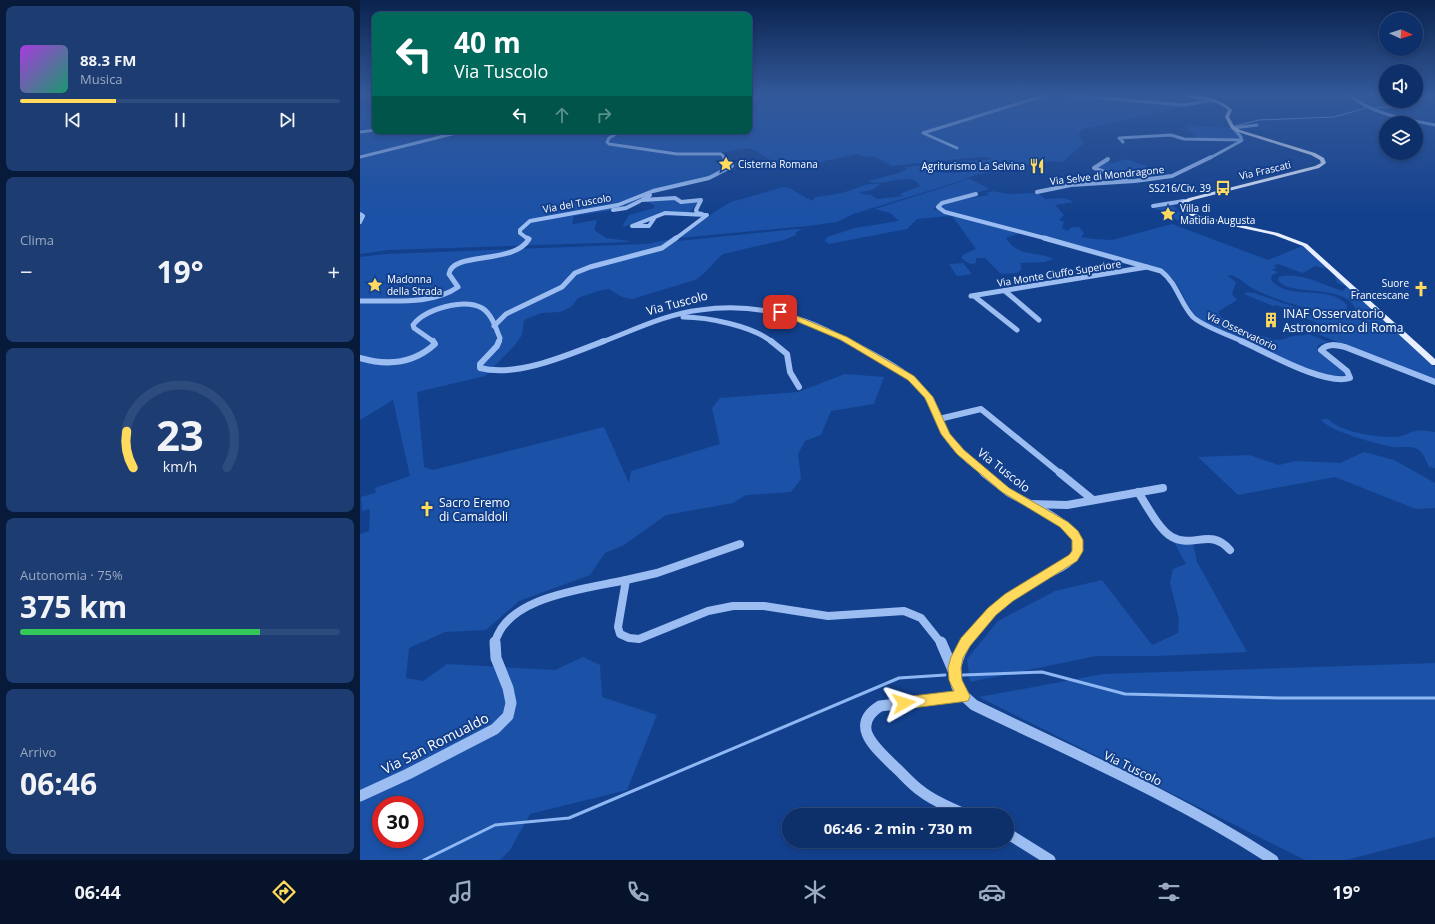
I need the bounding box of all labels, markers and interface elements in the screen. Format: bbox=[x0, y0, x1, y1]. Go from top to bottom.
north arrow bbox=[1379, 12, 1423, 56]
map controls bbox=[1379, 12, 1423, 160]
text: 40 m bbox=[454, 23, 521, 61]
icon: left bbox=[388, 28, 440, 80]
text: 88.3 FM bbox=[80, 50, 136, 70]
text: Via Tuscolo bbox=[454, 59, 548, 83]
button: sound bbox=[1379, 64, 1423, 108]
text: Musica bbox=[80, 70, 123, 88]
icon: left bbox=[509, 104, 531, 126]
icon: ahead bbox=[551, 104, 573, 126]
icon: right bbox=[593, 104, 615, 126]
icon: previous bbox=[62, 109, 84, 131]
icon: pause bbox=[169, 109, 191, 131]
icon: next bbox=[276, 109, 298, 131]
button: layers bbox=[1379, 116, 1423, 160]
place icon: Cisterna Romana bbox=[717, 155, 735, 173]
place label: Cisterna Romana bbox=[738, 157, 818, 171]
restaurant icon: Agriturismo La Selvina bbox=[1028, 157, 1046, 175]
street label: Via Frascati bbox=[1238, 157, 1292, 183]
place label: Agriturismo La Selvina bbox=[921, 159, 1025, 173]
street label: Via Selve di Mondragone bbox=[1049, 162, 1165, 188]
bus stop icon: SS216/Civ. 39 bbox=[1214, 179, 1232, 197]
place label: SS216/Civ. 39 bbox=[1149, 181, 1211, 195]
street label: Via del Tuscolo bbox=[542, 190, 612, 216]
place label: Villa di Matidia Augusta bbox=[1180, 201, 1255, 227]
place icon: Villa di Matidia Augusta bbox=[1159, 205, 1177, 223]
text: Clima bbox=[20, 231, 54, 249]
text: 19° bbox=[156, 251, 204, 292]
text: − bbox=[20, 256, 33, 286]
text: + bbox=[327, 256, 340, 286]
street label: Via Monte Ciuffo Superiore bbox=[996, 256, 1122, 290]
place label: Madonna della Strada bbox=[387, 272, 442, 298]
place icon: Madonna della Strada bbox=[366, 276, 384, 294]
place label: Suore Francescane bbox=[1351, 276, 1409, 302]
church icon: Suore Francescane bbox=[1412, 280, 1430, 298]
street label: Via Tuscolo bbox=[644, 287, 710, 319]
pin bbox=[763, 295, 797, 329]
icon: arrive bbox=[769, 301, 791, 323]
place label: INAF Osservatorio Astronomico di Roma bbox=[1283, 305, 1403, 336]
street label: Via Osservatorio bbox=[1204, 309, 1280, 353]
building icon: INAF Osservatorio Astronomico di Roma bbox=[1262, 311, 1280, 329]
text: 23 bbox=[156, 407, 204, 463]
street label: Via Tuscolo bbox=[974, 444, 1034, 496]
text: km/h bbox=[163, 457, 197, 476]
place label: Sacro Eremo di Camaldoli bbox=[439, 494, 510, 525]
church icon: Sacro Eremo di Camaldoli bbox=[418, 500, 436, 518]
text: Autonomia · 75% bbox=[20, 566, 123, 584]
text: 375 km bbox=[20, 586, 127, 627]
position arrow bbox=[883, 682, 925, 724]
street label: Via San Romualdo bbox=[378, 708, 492, 778]
text: Arrivo bbox=[20, 743, 56, 761]
street label: Via Tuscolo bbox=[1101, 747, 1165, 789]
text: 06:46 bbox=[20, 763, 97, 804]
speed limit sign: 30 bbox=[372, 796, 424, 848]
text: 06:46 · 2 min · 730 m bbox=[824, 818, 972, 838]
icon: directions bbox=[270, 878, 298, 906]
icon: music bbox=[447, 878, 475, 906]
icon: phone bbox=[624, 878, 652, 906]
icon: climate bbox=[801, 878, 829, 906]
icon: car bbox=[978, 878, 1006, 906]
icon: filters bbox=[1155, 878, 1183, 906]
text: 06:44 bbox=[75, 880, 121, 904]
text: 19° bbox=[1332, 880, 1360, 904]

